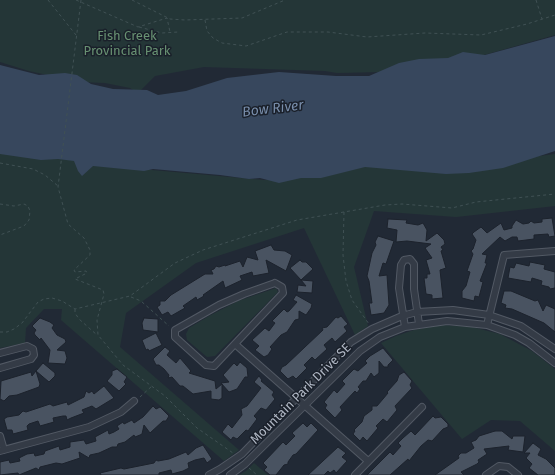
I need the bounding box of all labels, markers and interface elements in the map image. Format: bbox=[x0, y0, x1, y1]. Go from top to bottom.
park label: Fish Creek Provincial Park bbox=[84, 28, 170, 59]
water label: Bow River bbox=[241, 97, 305, 121]
street label: Mountain Park Drive SE bbox=[247, 340, 355, 448]

